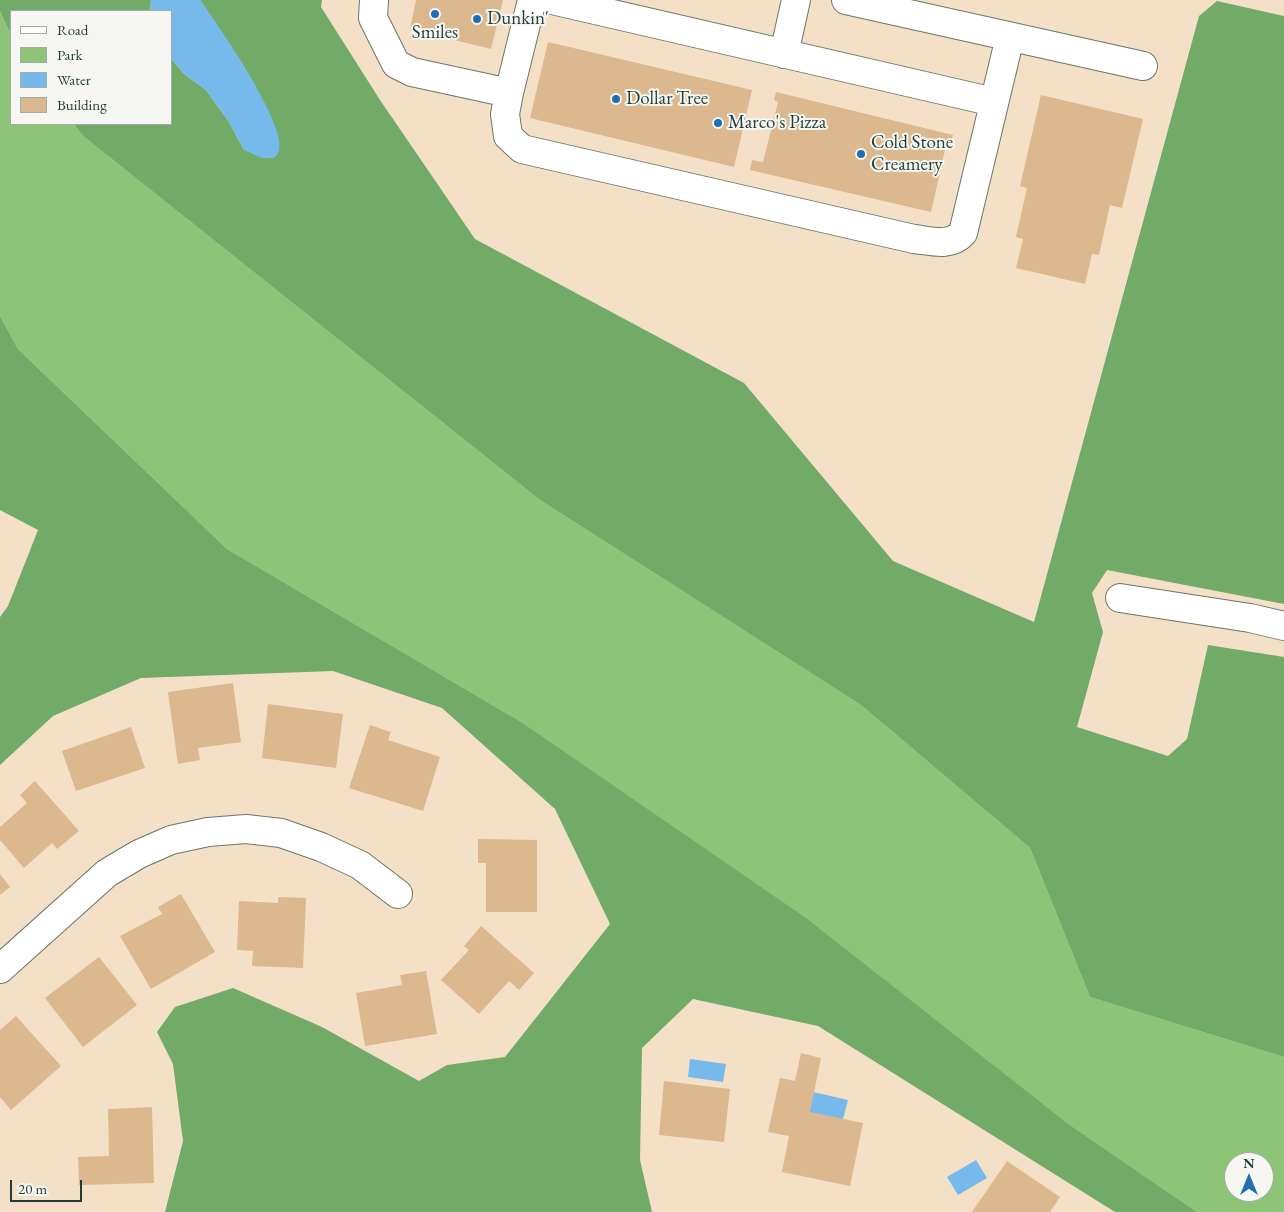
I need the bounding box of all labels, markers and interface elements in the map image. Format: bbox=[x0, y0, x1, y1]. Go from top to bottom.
marker: Smiles bbox=[429, 8, 441, 20]
place label: Dunkin' bbox=[487, 8, 549, 30]
legend bbox=[10, 10, 172, 125]
marker: Dunkin' bbox=[471, 13, 483, 25]
text: Road bbox=[57, 20, 88, 39]
place label: Smiles bbox=[412, 22, 458, 44]
text: Park bbox=[57, 45, 83, 64]
text: Water bbox=[57, 70, 91, 89]
place label: Dollar Tree bbox=[626, 88, 708, 110]
marker: Dollar Tree bbox=[610, 93, 622, 105]
text: Building bbox=[57, 95, 107, 114]
place label: Marco's Pizza bbox=[728, 112, 826, 134]
marker: Marco's Pizza bbox=[712, 117, 724, 129]
place label: Cold Stone Creamery bbox=[871, 132, 953, 176]
marker: Cold Stone Creamery bbox=[855, 148, 867, 160]
north arrow bbox=[1224, 1152, 1274, 1202]
text: N bbox=[1243, 1154, 1255, 1172]
scale bar bbox=[12, 1170, 85, 1202]
text: 20 m bbox=[18, 1179, 47, 1198]

